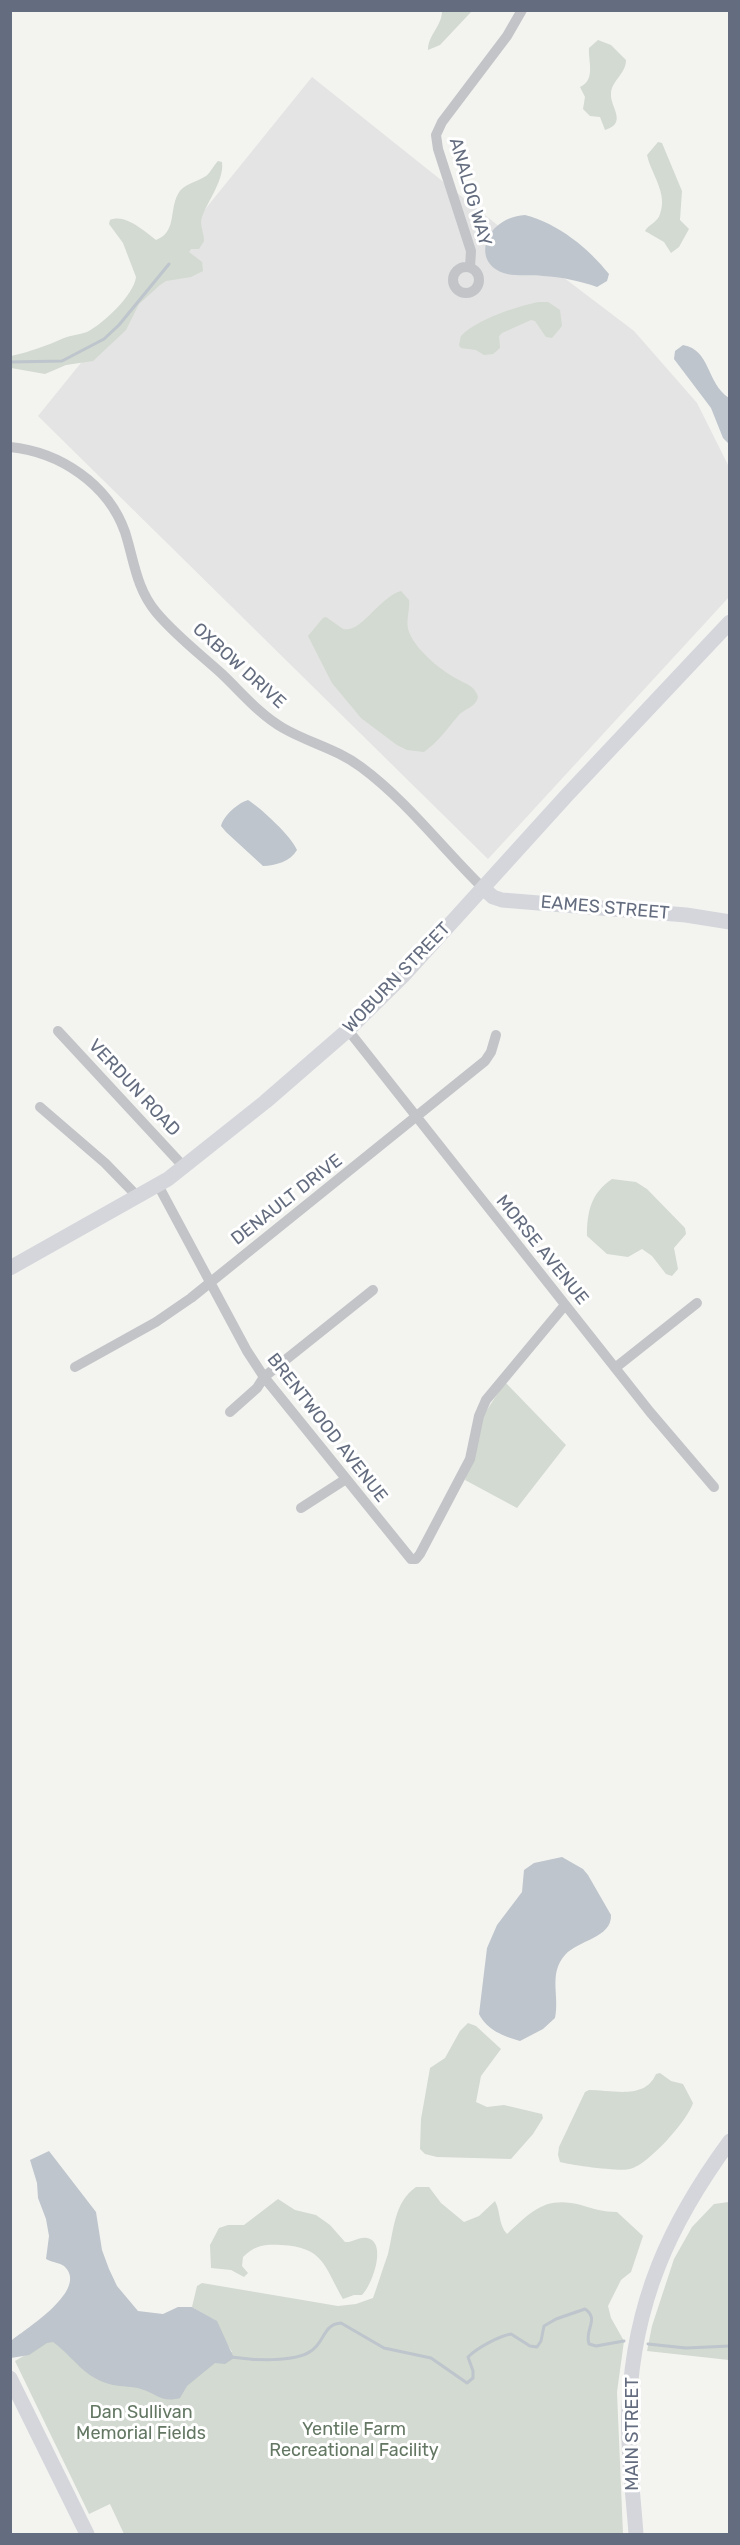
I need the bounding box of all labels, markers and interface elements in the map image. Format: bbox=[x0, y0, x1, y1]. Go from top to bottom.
street label: ANALOG WAY bbox=[444, 135, 496, 249]
street label: OXBOW DRIVE bbox=[188, 619, 290, 713]
street label: EAMES STREET bbox=[540, 892, 670, 924]
street label: WOBURN STREET bbox=[339, 918, 455, 1038]
street label: VERDUN ROAD bbox=[84, 1035, 184, 1141]
street label: DENAULT DRIVE bbox=[227, 1150, 347, 1250]
street label: MORSE AVENUE bbox=[491, 1191, 593, 1309]
street label: BRENTWOOD AVENUE bbox=[262, 1349, 392, 1507]
street label: MAIN STREET bbox=[622, 2377, 644, 2491]
park label: Dan Sullivan Memorial Fields bbox=[76, 2402, 206, 2444]
park label: Yentile Farm Recreational Facility bbox=[269, 2419, 439, 2462]

